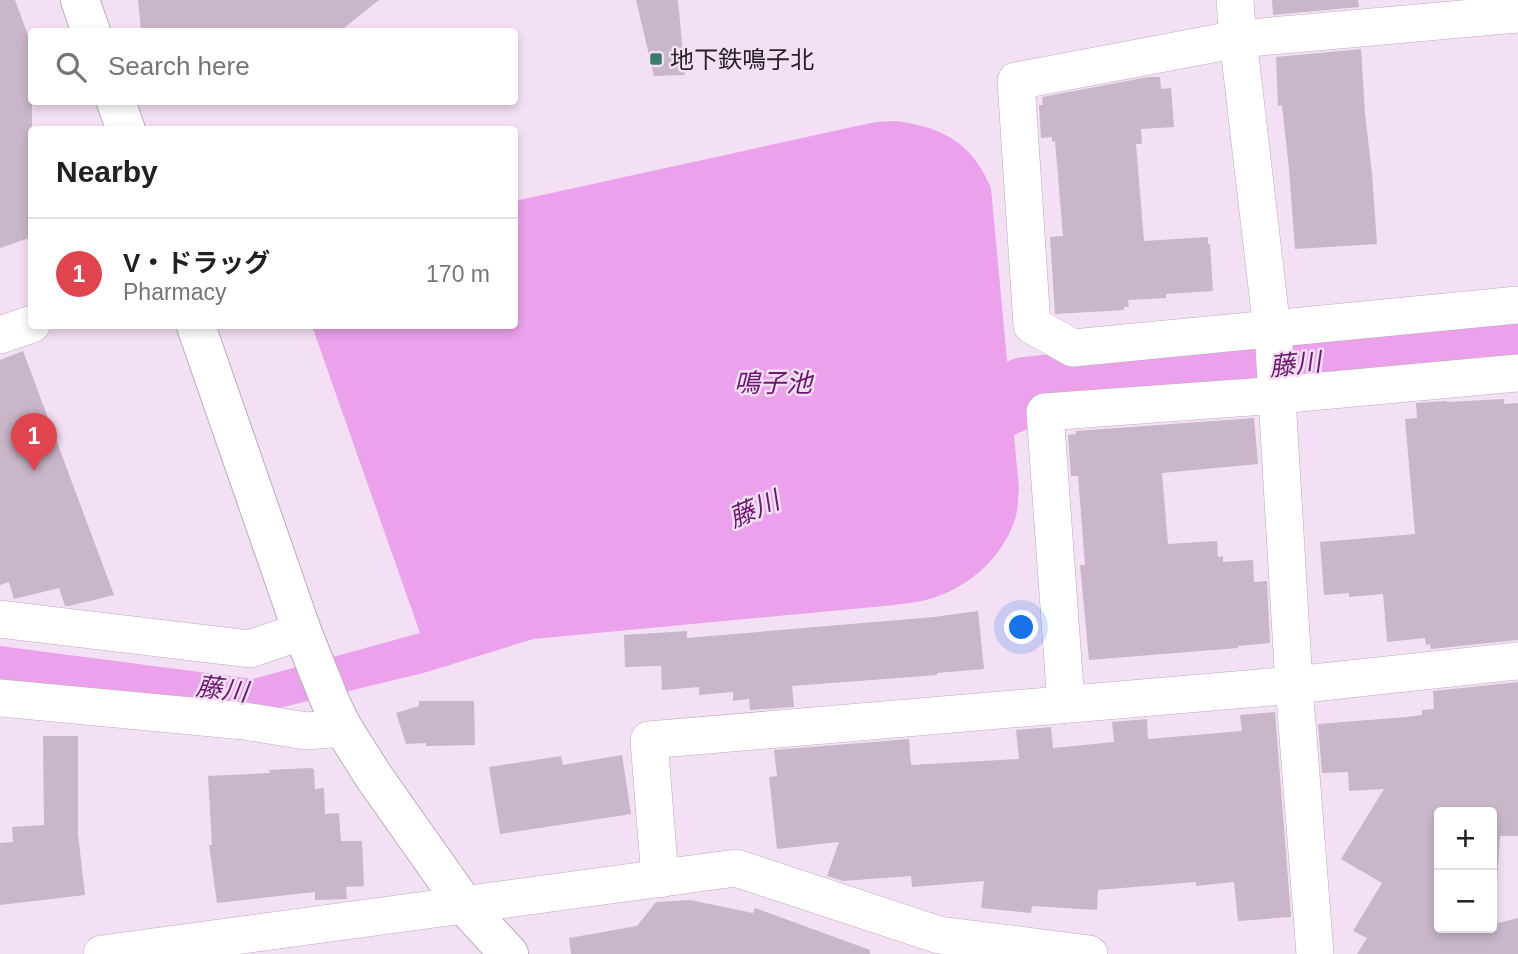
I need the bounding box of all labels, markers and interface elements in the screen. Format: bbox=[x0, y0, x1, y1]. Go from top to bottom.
search box bbox=[28, 28, 518, 105]
place label: 地下鉄鳴子北 bbox=[670, 46, 814, 73]
icon: search bbox=[52, 48, 90, 86]
text: Search here bbox=[108, 51, 250, 81]
marker: 地下鉄鳴子北 bbox=[648, 51, 664, 67]
text: Nearby bbox=[56, 155, 158, 188]
text: V・ドラッグ bbox=[123, 248, 270, 278]
text: 1 bbox=[73, 261, 85, 287]
text: 170 m bbox=[426, 261, 490, 287]
text: Pharmacy bbox=[123, 279, 227, 305]
water label: 藤川 bbox=[1268, 346, 1325, 382]
water label: 鳴子池 bbox=[734, 368, 815, 398]
pin: 1 bbox=[11, 413, 57, 471]
water label: 藤川 bbox=[724, 484, 787, 533]
your location bbox=[1004, 610, 1038, 644]
water label: 藤川 bbox=[194, 671, 253, 707]
map controls bbox=[1434, 807, 1497, 933]
button: + bbox=[1434, 807, 1497, 870]
button: − bbox=[1434, 870, 1497, 933]

